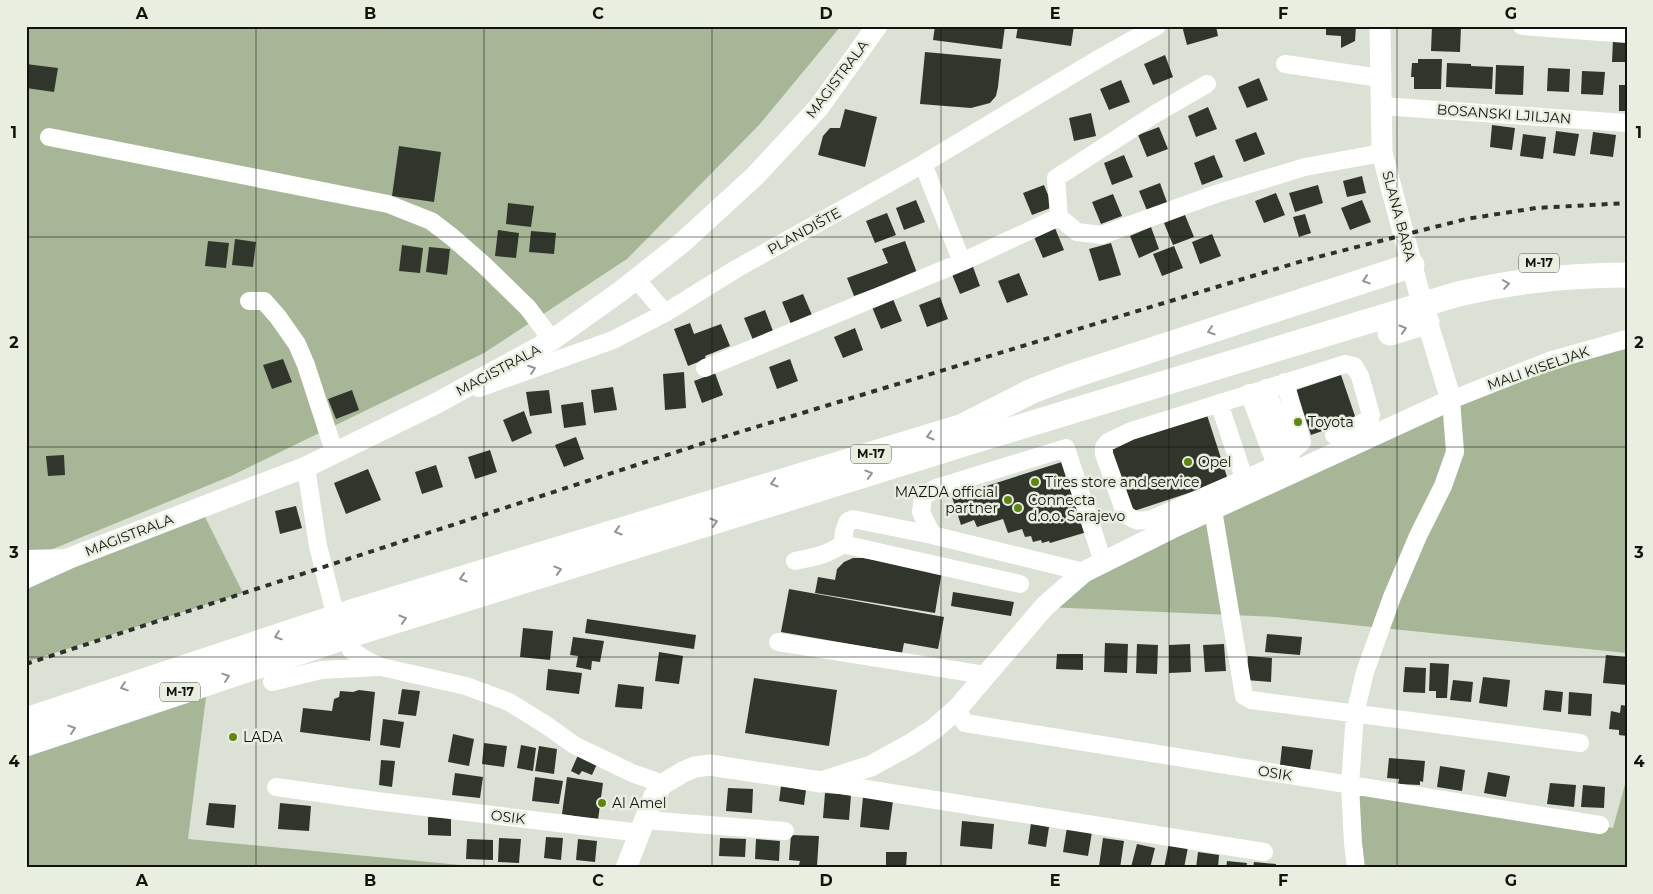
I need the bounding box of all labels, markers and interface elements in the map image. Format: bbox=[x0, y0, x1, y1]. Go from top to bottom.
text: A bbox=[135, 4, 149, 23]
text: B bbox=[364, 4, 376, 23]
text: C bbox=[592, 4, 604, 23]
text: D bbox=[819, 4, 833, 23]
text: E bbox=[1050, 4, 1060, 23]
text: F bbox=[1278, 4, 1288, 23]
text: G bbox=[1505, 4, 1517, 23]
street label: MAGISTRALA bbox=[802, 36, 873, 122]
street label: BOSANSKI LJILJAN bbox=[1436, 100, 1572, 128]
text: 1 bbox=[11, 123, 17, 142]
text: 1 bbox=[1636, 123, 1642, 142]
street label: SLANA BARA bbox=[1378, 169, 1420, 264]
street label: PLANDIŠTE bbox=[764, 203, 844, 259]
road number: M-17 bbox=[1519, 254, 1559, 272]
one-way arrow bbox=[1362, 275, 1371, 285]
one-way arrow bbox=[1502, 280, 1510, 290]
one-way arrow bbox=[1398, 324, 1406, 334]
one-way arrow bbox=[1208, 325, 1216, 335]
text: 2 bbox=[9, 333, 19, 352]
text: 2 bbox=[1634, 333, 1644, 352]
street label: MAGISTRALA bbox=[453, 340, 544, 400]
street label: MALI KISELJAK bbox=[1485, 342, 1591, 394]
one-way arrow bbox=[527, 365, 536, 375]
place label: Toyota bbox=[1308, 413, 1354, 431]
marker: Toyota bbox=[1292, 416, 1304, 428]
one-way arrow bbox=[926, 431, 934, 441]
road number: M-17 bbox=[851, 444, 891, 464]
place label: Opel bbox=[1198, 453, 1231, 471]
marker: Opel bbox=[1182, 456, 1194, 468]
one-way arrow bbox=[864, 469, 872, 479]
place label: Tires store and service bbox=[1045, 473, 1199, 491]
marker: Tires store and service bbox=[1029, 476, 1041, 488]
one-way arrow bbox=[770, 478, 779, 488]
place label: MAZDA official partner bbox=[895, 483, 998, 517]
place label: Connecta d.o.o. Sarajevo bbox=[1028, 491, 1125, 525]
marker: MAZDA official partner bbox=[1002, 494, 1014, 506]
marker: Connecta d.o.o. Sarajevo bbox=[1012, 502, 1024, 514]
street label: MAGISTRALA bbox=[82, 510, 177, 560]
one-way arrow bbox=[709, 518, 717, 528]
one-way arrow bbox=[615, 525, 623, 535]
text: 3 bbox=[8, 543, 19, 562]
text: 3 bbox=[1633, 543, 1644, 562]
one-way arrow bbox=[554, 566, 562, 576]
one-way arrow bbox=[459, 572, 468, 582]
one-way arrow bbox=[399, 614, 407, 624]
one-way arrow bbox=[275, 630, 283, 640]
one-way arrow bbox=[222, 673, 230, 683]
one-way arrow bbox=[121, 682, 129, 692]
road number: M-17 bbox=[160, 682, 200, 702]
one-way arrow bbox=[68, 725, 76, 735]
place label: LADA bbox=[243, 728, 284, 746]
marker: LADA bbox=[227, 731, 239, 743]
text: 4 bbox=[8, 752, 20, 771]
text: 4 bbox=[1633, 752, 1645, 771]
street label: OSIK bbox=[1257, 761, 1294, 785]
place label: Al Amel bbox=[612, 794, 667, 812]
marker: Al Amel bbox=[596, 797, 608, 809]
street label: OSIK bbox=[490, 806, 526, 828]
text: A bbox=[135, 871, 149, 890]
text: B bbox=[364, 871, 376, 890]
text: C bbox=[592, 871, 604, 890]
text: D bbox=[819, 871, 833, 890]
text: E bbox=[1050, 871, 1060, 890]
text: F bbox=[1278, 871, 1288, 890]
text: G bbox=[1505, 871, 1517, 890]

